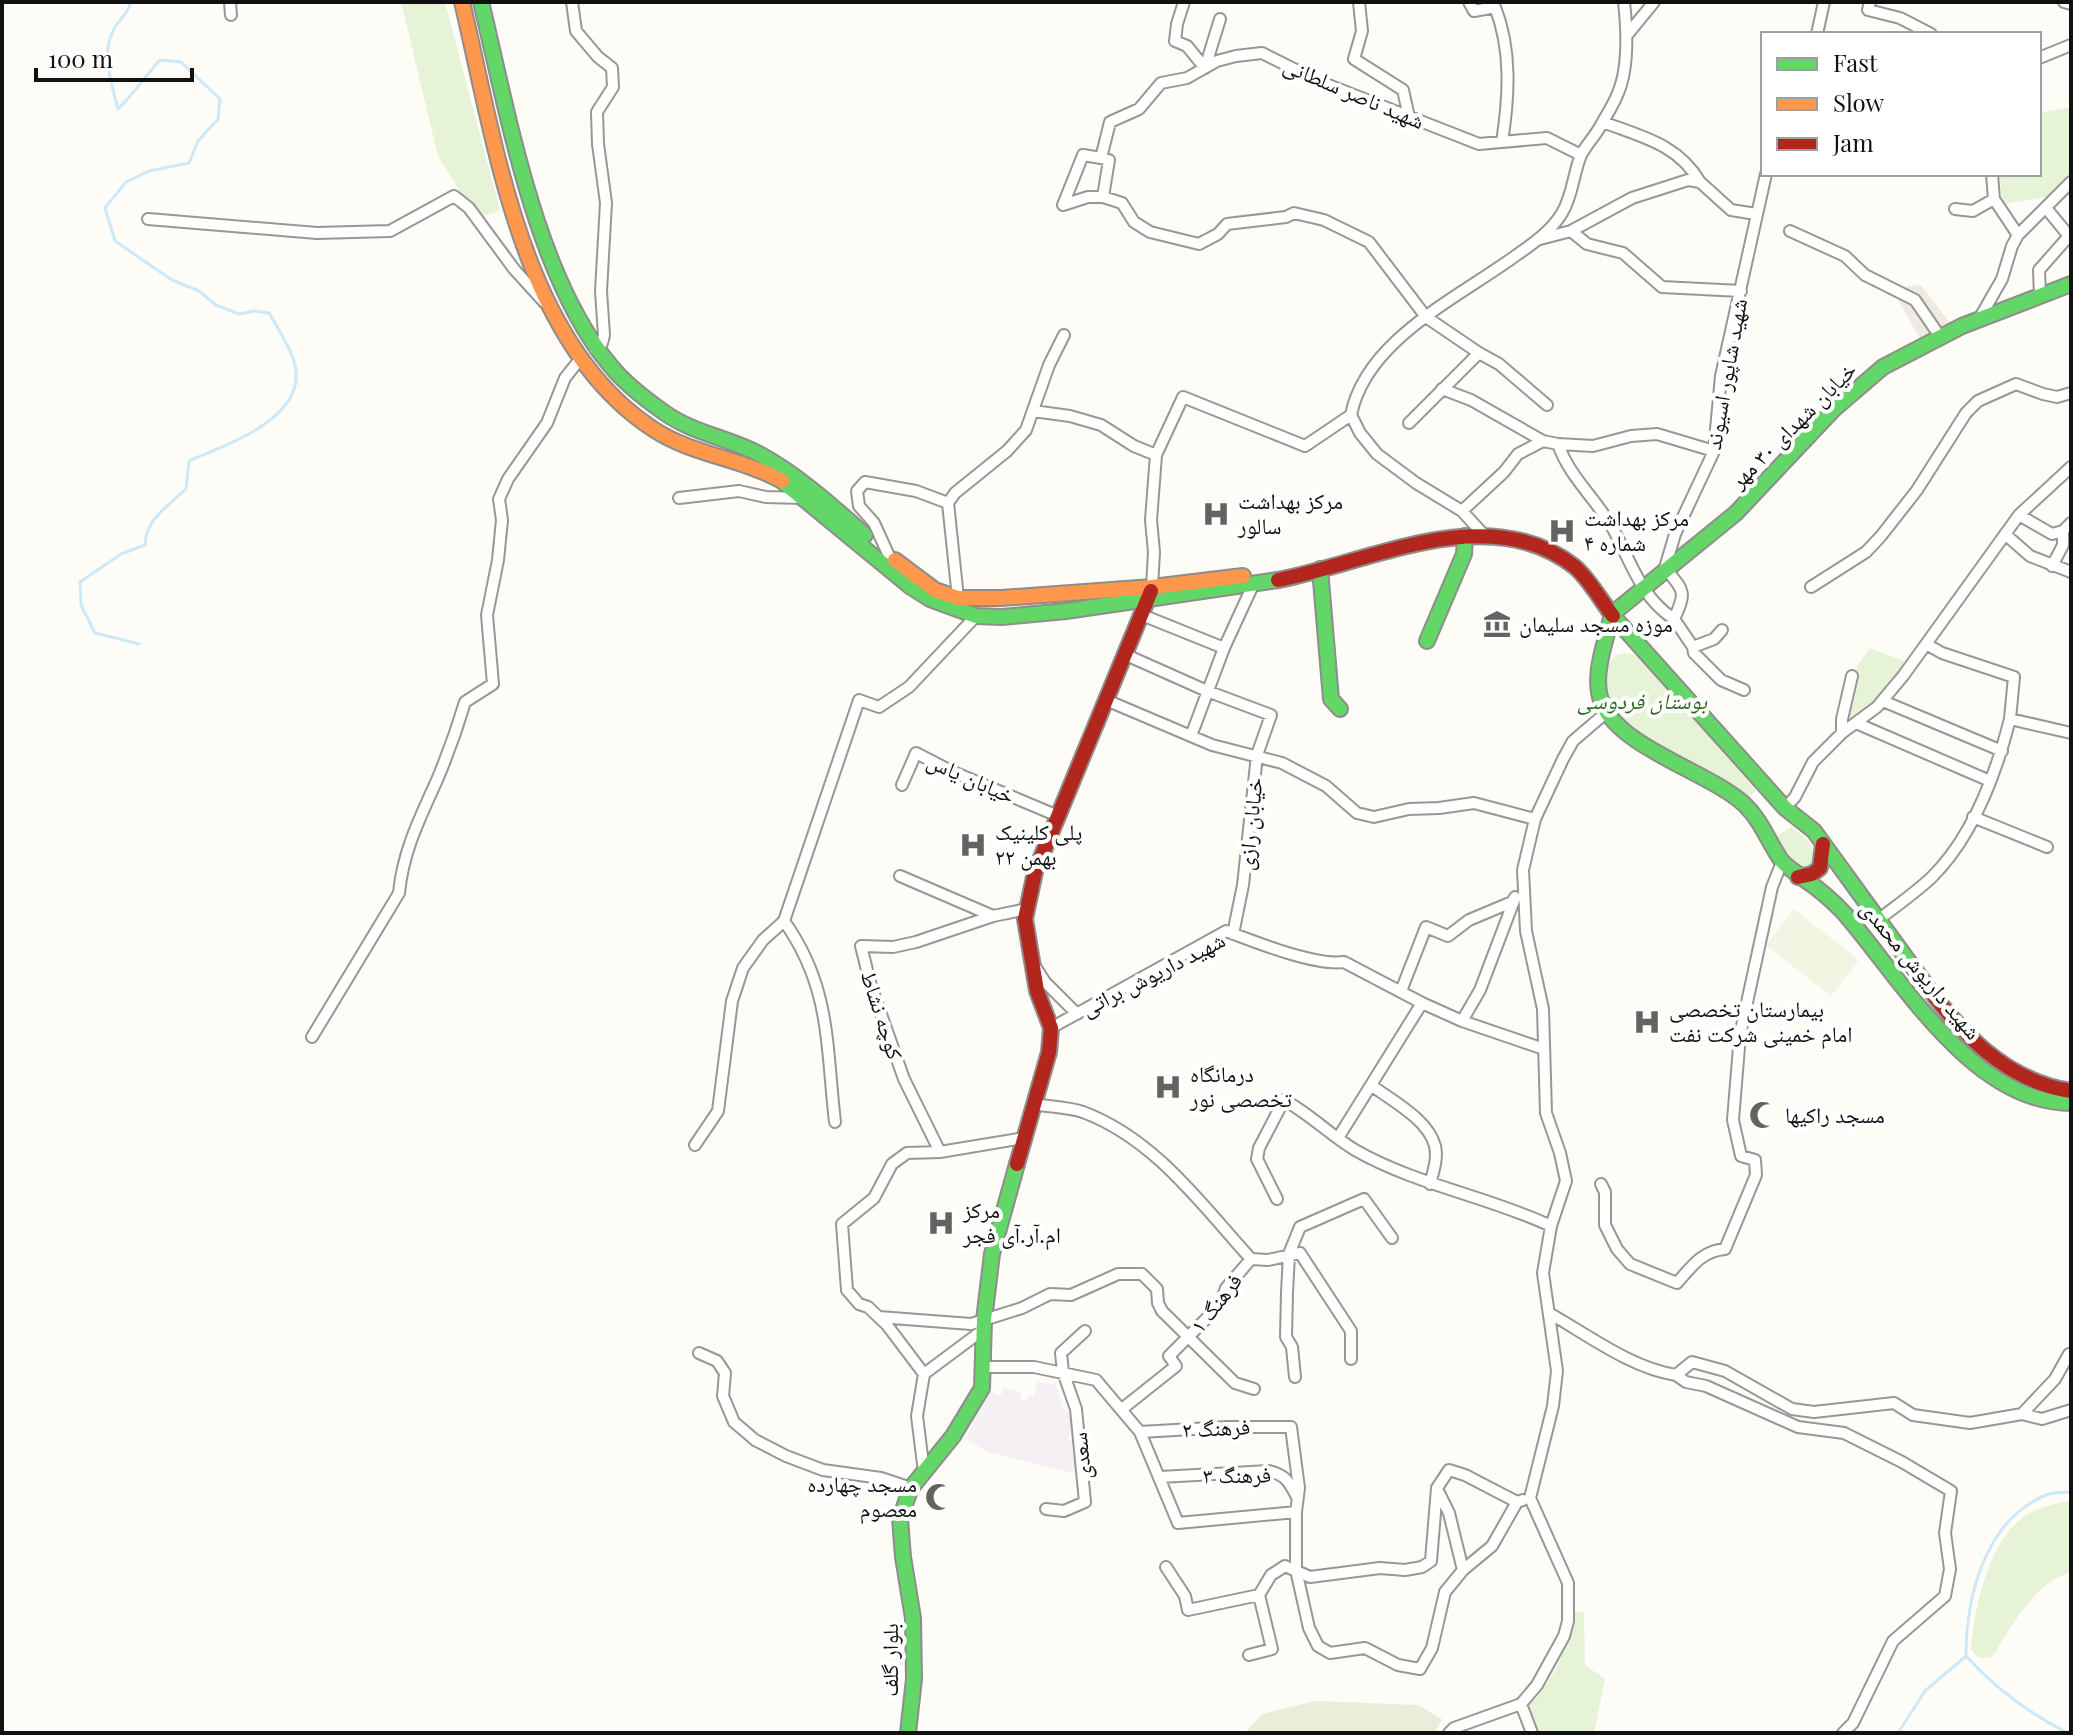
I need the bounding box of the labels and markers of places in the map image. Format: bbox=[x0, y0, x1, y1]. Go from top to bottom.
place label: مرکز بهداشت سالور bbox=[1237, 485, 1343, 540]
hospital icon: مرکز بهداشت سالور bbox=[1201, 499, 1231, 529]
place label: مرکز بهداشت شماره ۴ bbox=[1584, 502, 1689, 557]
hospital icon: مرکز بهداشت شماره ۴ bbox=[1547, 516, 1577, 546]
place label: موزه مسجد سلیمان bbox=[1519, 608, 1673, 638]
museum icon: موزه مسجد سلیمان bbox=[1482, 609, 1512, 639]
place label: پلی کلینیک ۲۲ بهمن bbox=[995, 816, 1082, 871]
hospital icon: پلی کلینیک ۲۲ بهمن bbox=[958, 830, 988, 860]
place label: بیمارستان تخصصی امام خمینی شرکت نفت bbox=[1669, 993, 1853, 1049]
hospital icon: بیمارستان تخصصی امام خمینی شرکت نفت bbox=[1632, 1007, 1662, 1037]
place label: درمانگاه تخصصی نور bbox=[1189, 1058, 1292, 1113]
hospital icon: درمانگاه تخصصی نور bbox=[1153, 1072, 1183, 1102]
place label: مسجد راکیها bbox=[1785, 1099, 1885, 1129]
mosque icon: مسجد راکیها bbox=[1748, 1100, 1778, 1130]
place label: مرکز ام.آر.آی فجر bbox=[962, 1194, 1061, 1250]
hospital icon: مرکز ام.آر.آی فجر bbox=[926, 1208, 956, 1238]
place label: مسجد چهارده معصوم bbox=[807, 1468, 917, 1524]
mosque icon: مسجد چهارده معصوم bbox=[924, 1482, 954, 1512]

